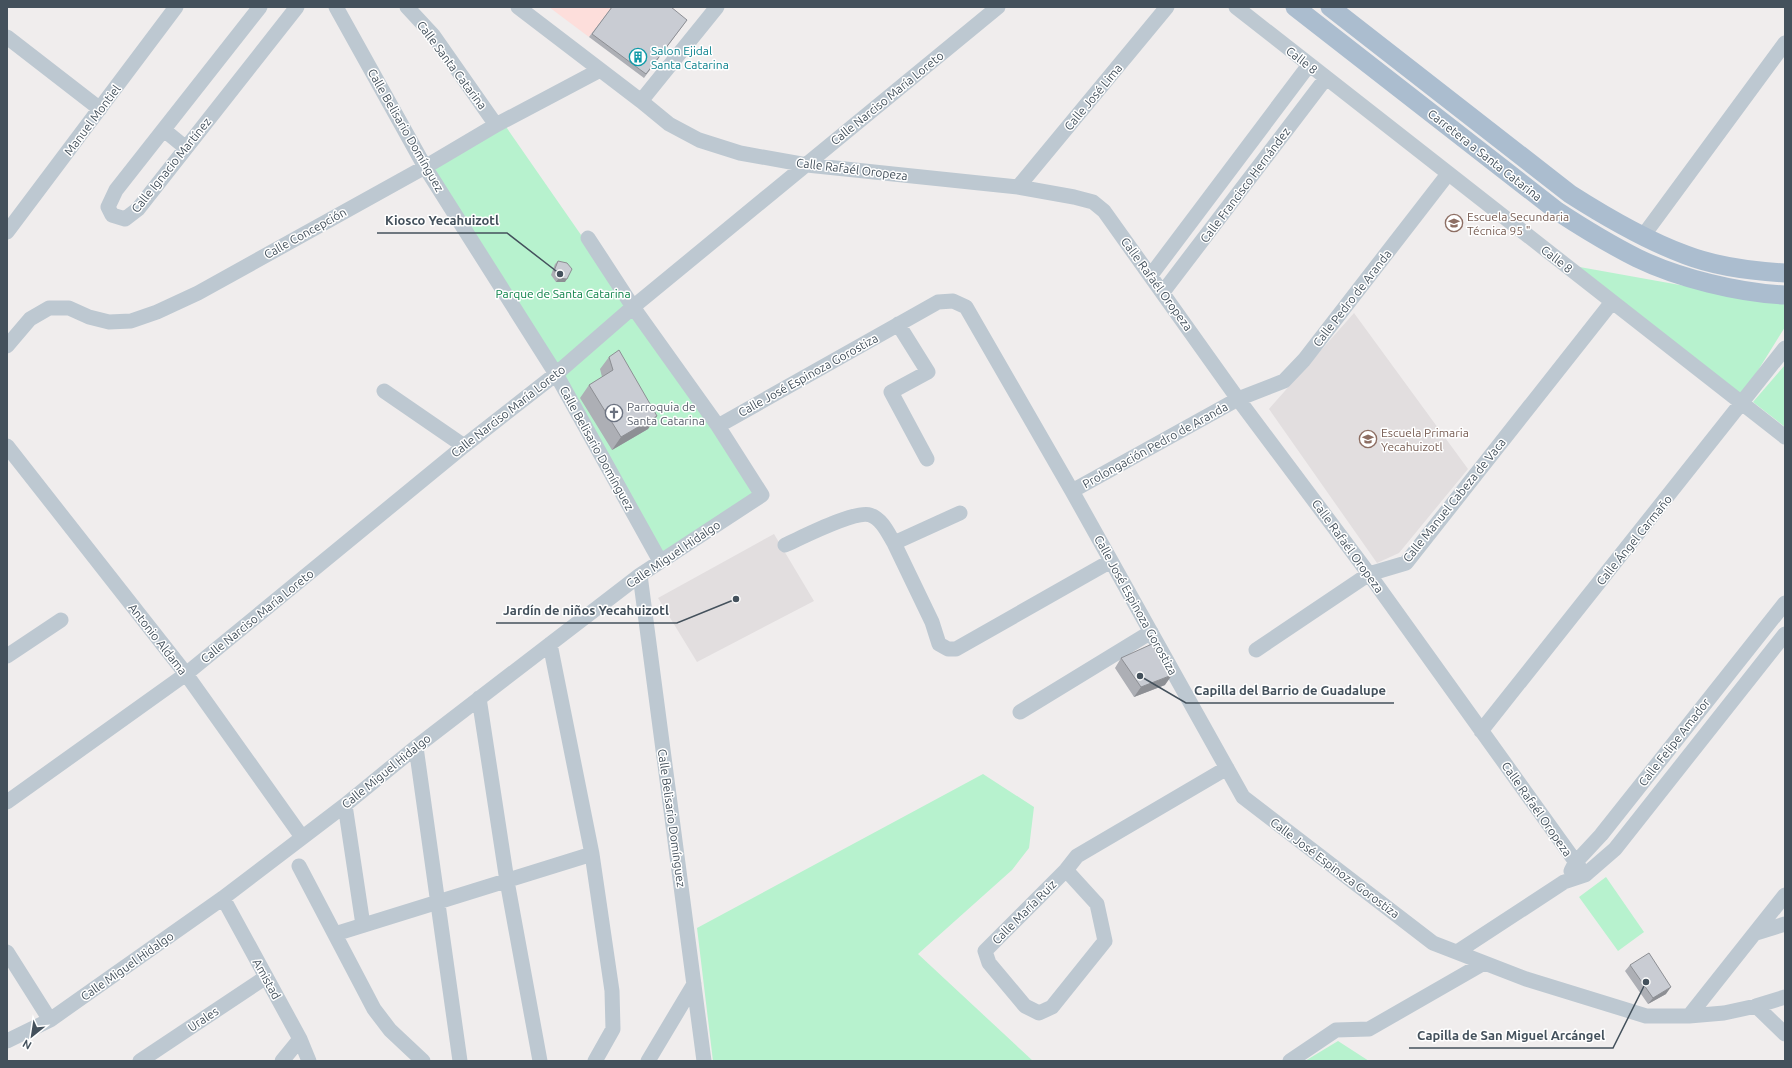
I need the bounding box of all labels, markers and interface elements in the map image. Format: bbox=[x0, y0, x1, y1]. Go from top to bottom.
street label: Calle Santa Catarina bbox=[415, 18, 489, 112]
place label: Salon Ejidal Santa Catarina bbox=[651, 44, 729, 71]
street label: Calle 8 bbox=[1284, 44, 1320, 76]
building icon: Salon Ejidal Santa Catarina bbox=[628, 47, 648, 67]
street label: Calle Narciso María Loreto bbox=[828, 49, 946, 147]
street label: Calle José Lima bbox=[1062, 61, 1124, 133]
street label: Calle Belisario Domínguez bbox=[365, 66, 447, 194]
street label: Manuel Montiel bbox=[61, 82, 123, 158]
street label: Carretera a Santa Catarina bbox=[1426, 107, 1544, 203]
street label: Calle Ignacio Martínez bbox=[129, 115, 214, 215]
street label: Calle Francisco Hernández bbox=[1198, 125, 1293, 245]
street label: Calle Rafaél Oropeza bbox=[796, 156, 908, 182]
street label: Calle Concepción bbox=[262, 205, 348, 261]
callout: Kiosco Yecahuizotl bbox=[377, 208, 507, 233]
place label: Escuela Secundaria Técnica 95 " bbox=[1467, 210, 1569, 237]
text: Kiosco Yecahuizotl bbox=[385, 213, 499, 227]
school or university icon: Escuela Secundaria Técnica 95 " bbox=[1444, 213, 1464, 233]
street label: Calle Rafaél Oropeza bbox=[1119, 235, 1195, 333]
street label: Calle 8 bbox=[1539, 243, 1575, 275]
street label: Calle Pedro de Aranda bbox=[1310, 247, 1394, 349]
park label: Parque de Santa Catarina bbox=[495, 287, 631, 300]
street label: Calle José Espinoza Gorostiza bbox=[736, 331, 880, 419]
street label: Calle Narciso María Loreto bbox=[448, 362, 568, 460]
street label: Calle Belisario Domínguez bbox=[557, 384, 637, 513]
place label: Parroquia de Santa Catarina bbox=[627, 400, 705, 427]
street label: Prolongación Pedro de Aranda bbox=[1080, 400, 1230, 490]
church icon: Parroquia de Santa Catarina bbox=[604, 403, 624, 423]
place label: Escuela Primaria Yecahuizotl bbox=[1381, 426, 1469, 453]
school or university icon: Escuela Primaria Yecahuizotl bbox=[1358, 429, 1378, 449]
street label: Calle Manuel Cabeza de Vaca bbox=[1400, 436, 1508, 564]
street label: Calle Ángel Carmaño bbox=[1594, 492, 1674, 588]
street label: Calle Rafaél Oropeza bbox=[1310, 497, 1386, 595]
street label: Calle Miguel Hidalgo bbox=[624, 518, 722, 590]
street label: Calle José Espinoza Gorostiza bbox=[1092, 533, 1180, 677]
street label: Calle Narciso María Loreto bbox=[198, 567, 316, 665]
callout: Jardín de niños Yecahuizotl bbox=[496, 598, 677, 623]
street label: Antonio Aldama bbox=[126, 601, 190, 677]
text: Jardín de niños Yecahuizotl bbox=[503, 603, 669, 617]
callout: Capilla del Barrio de Guadalupe bbox=[1186, 678, 1394, 703]
text: Capilla del Barrio de Guadalupe bbox=[1194, 683, 1386, 697]
street label: Calle Felipe Amador bbox=[1636, 695, 1712, 788]
street label: Calle Miguel Hidalgo bbox=[339, 731, 433, 811]
street label: Calle Belisario Domínguez bbox=[656, 748, 688, 889]
street label: Calle Rafaél Oropeza bbox=[1499, 759, 1575, 859]
street label: Calle José Espinoza Gorostiza bbox=[1268, 815, 1402, 921]
street label: Calle María Ruiz bbox=[989, 877, 1059, 947]
street label: Calle Miguel Hidalgo bbox=[78, 929, 176, 1003]
street label: Amistad bbox=[251, 957, 283, 1001]
street label: Urales bbox=[185, 1004, 221, 1034]
north arrow bbox=[12, 1016, 52, 1056]
callout: Capilla de San Miguel Arcángel bbox=[1409, 1023, 1613, 1048]
text: Capilla de San Miguel Arcángel bbox=[1417, 1028, 1605, 1042]
text: N bbox=[20, 1037, 34, 1052]

